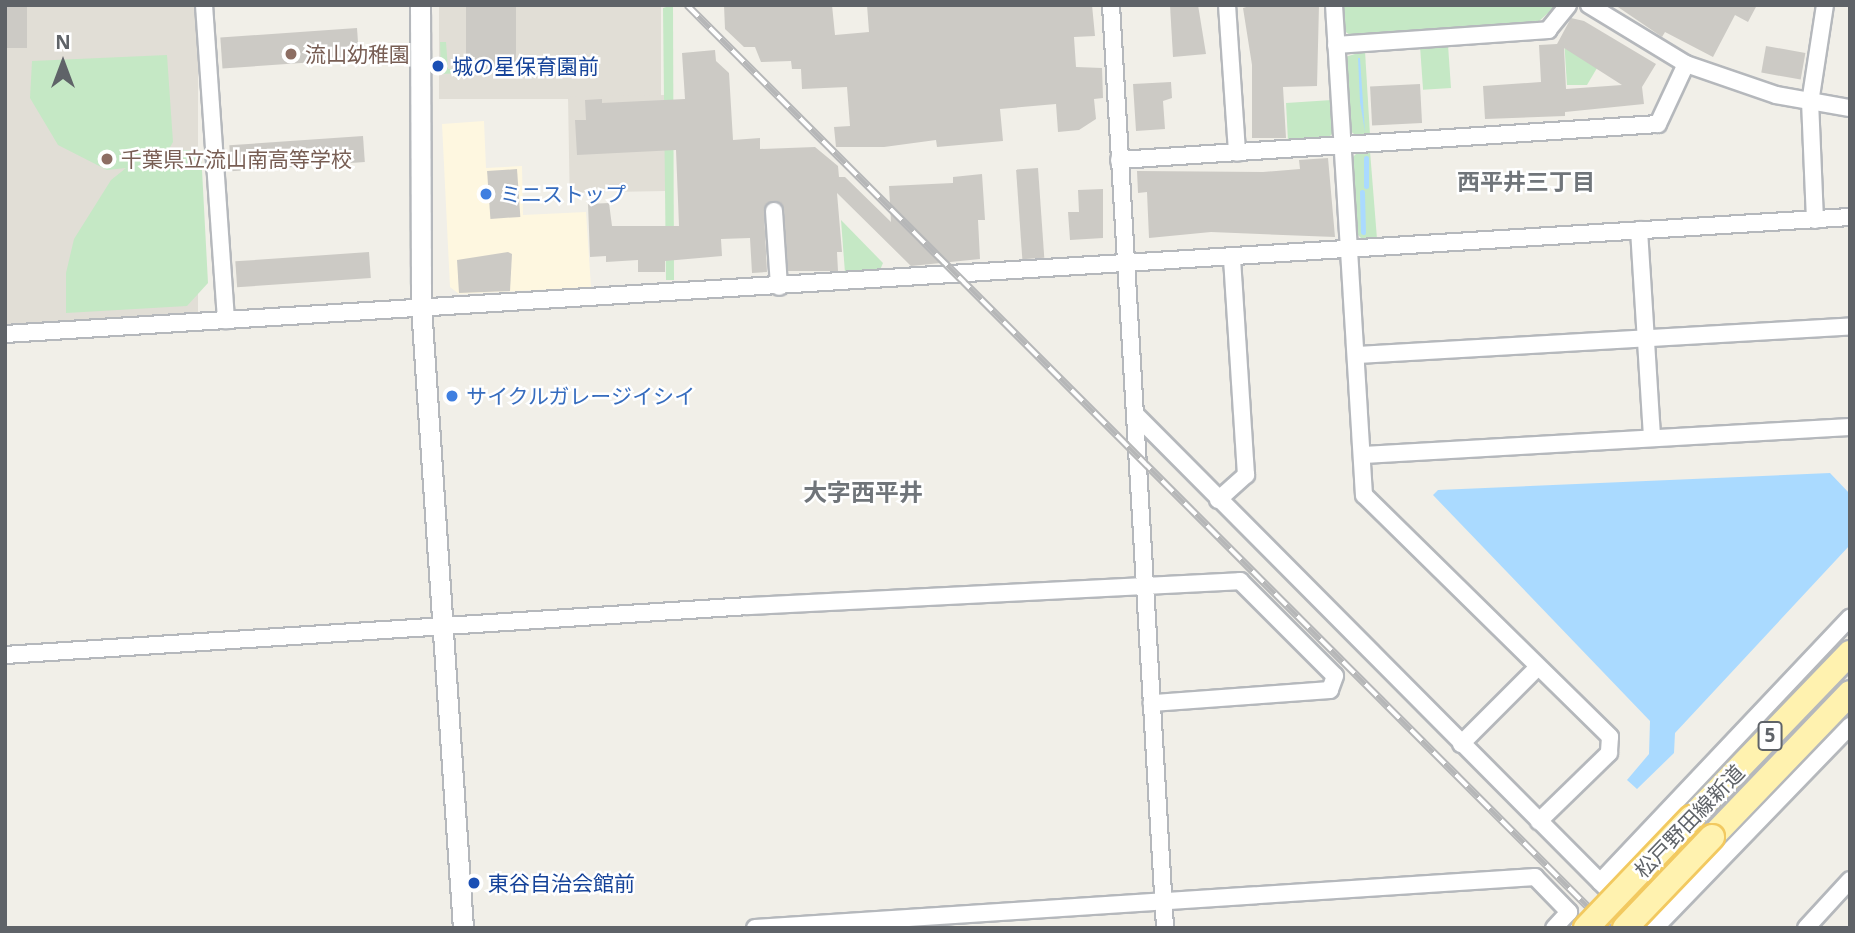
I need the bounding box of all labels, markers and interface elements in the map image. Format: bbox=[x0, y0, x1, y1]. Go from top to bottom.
north arrow bbox=[28, 28, 98, 98]
text: N bbox=[55, 29, 71, 55]
place label: 流山幼稚園 bbox=[305, 41, 410, 67]
marker: 流山幼稚園 bbox=[283, 46, 299, 62]
place label: 城の星保育園前 bbox=[452, 53, 599, 79]
marker: 城の星保育園前 bbox=[430, 58, 446, 74]
place label: 千葉県立流山南高等学校 bbox=[121, 146, 352, 172]
marker: 千葉県立流山南高等学校 bbox=[99, 151, 115, 167]
district label: 西平井三丁目 bbox=[1457, 167, 1595, 195]
place label: ミニストップ bbox=[500, 181, 626, 207]
marker: ミニストップ bbox=[478, 186, 494, 202]
place label: サイクルガレージイシイ bbox=[466, 383, 697, 409]
marker: サイクルガレージイシイ bbox=[444, 388, 460, 404]
district label: 大字西平井 bbox=[803, 478, 923, 506]
road number: 5 bbox=[1756, 720, 1784, 751]
street label: 松戸野田線新道 bbox=[1629, 759, 1749, 883]
place label: 東谷自治会館前 bbox=[488, 870, 635, 896]
marker: 東谷自治会館前 bbox=[466, 875, 482, 891]

